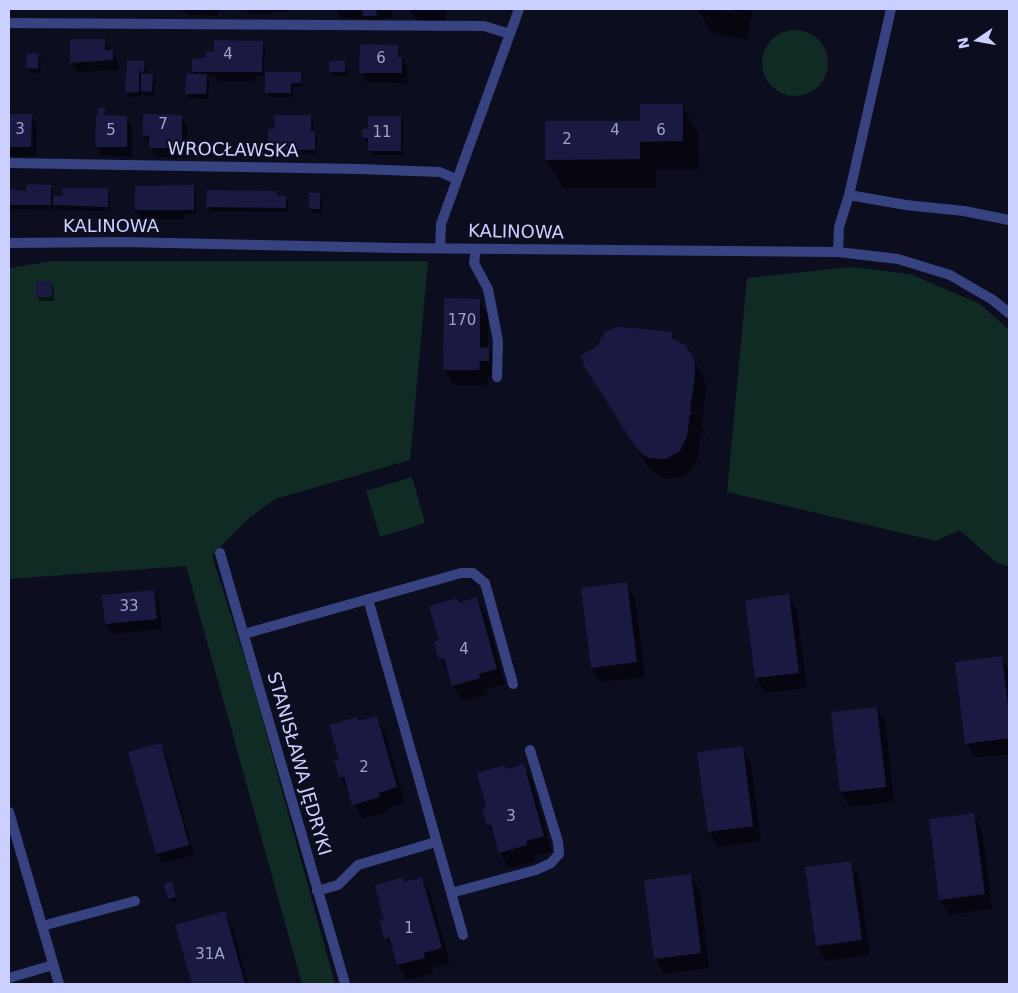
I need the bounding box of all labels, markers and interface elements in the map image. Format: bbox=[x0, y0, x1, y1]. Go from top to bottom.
north arrow bbox=[953, 15, 1003, 65]
text: N bbox=[954, 36, 972, 51]
house number: 4 bbox=[223, 46, 233, 64]
house number: 6 bbox=[376, 50, 386, 68]
house number: 7 bbox=[158, 116, 168, 134]
house number: 3 bbox=[15, 121, 25, 139]
house number: 5 bbox=[106, 122, 116, 140]
house number: 4 bbox=[610, 122, 620, 140]
house number: 6 bbox=[656, 122, 666, 140]
house number: 11 bbox=[372, 124, 392, 142]
house number: 2 bbox=[562, 131, 572, 149]
street label: WROCŁAWSKA bbox=[167, 139, 299, 163]
street label: KALINOWA bbox=[63, 216, 159, 238]
street label: KALINOWA bbox=[468, 221, 564, 245]
house number: 170 bbox=[448, 312, 476, 330]
house number: 33 bbox=[119, 598, 139, 616]
house number: 4 bbox=[459, 641, 469, 659]
street label: STANISŁAWA JĘDRYKI bbox=[261, 670, 335, 858]
house number: 2 bbox=[359, 759, 369, 777]
house number: 3 bbox=[506, 808, 516, 826]
house number: 1 bbox=[404, 920, 414, 938]
house number: 31A bbox=[195, 946, 225, 964]

